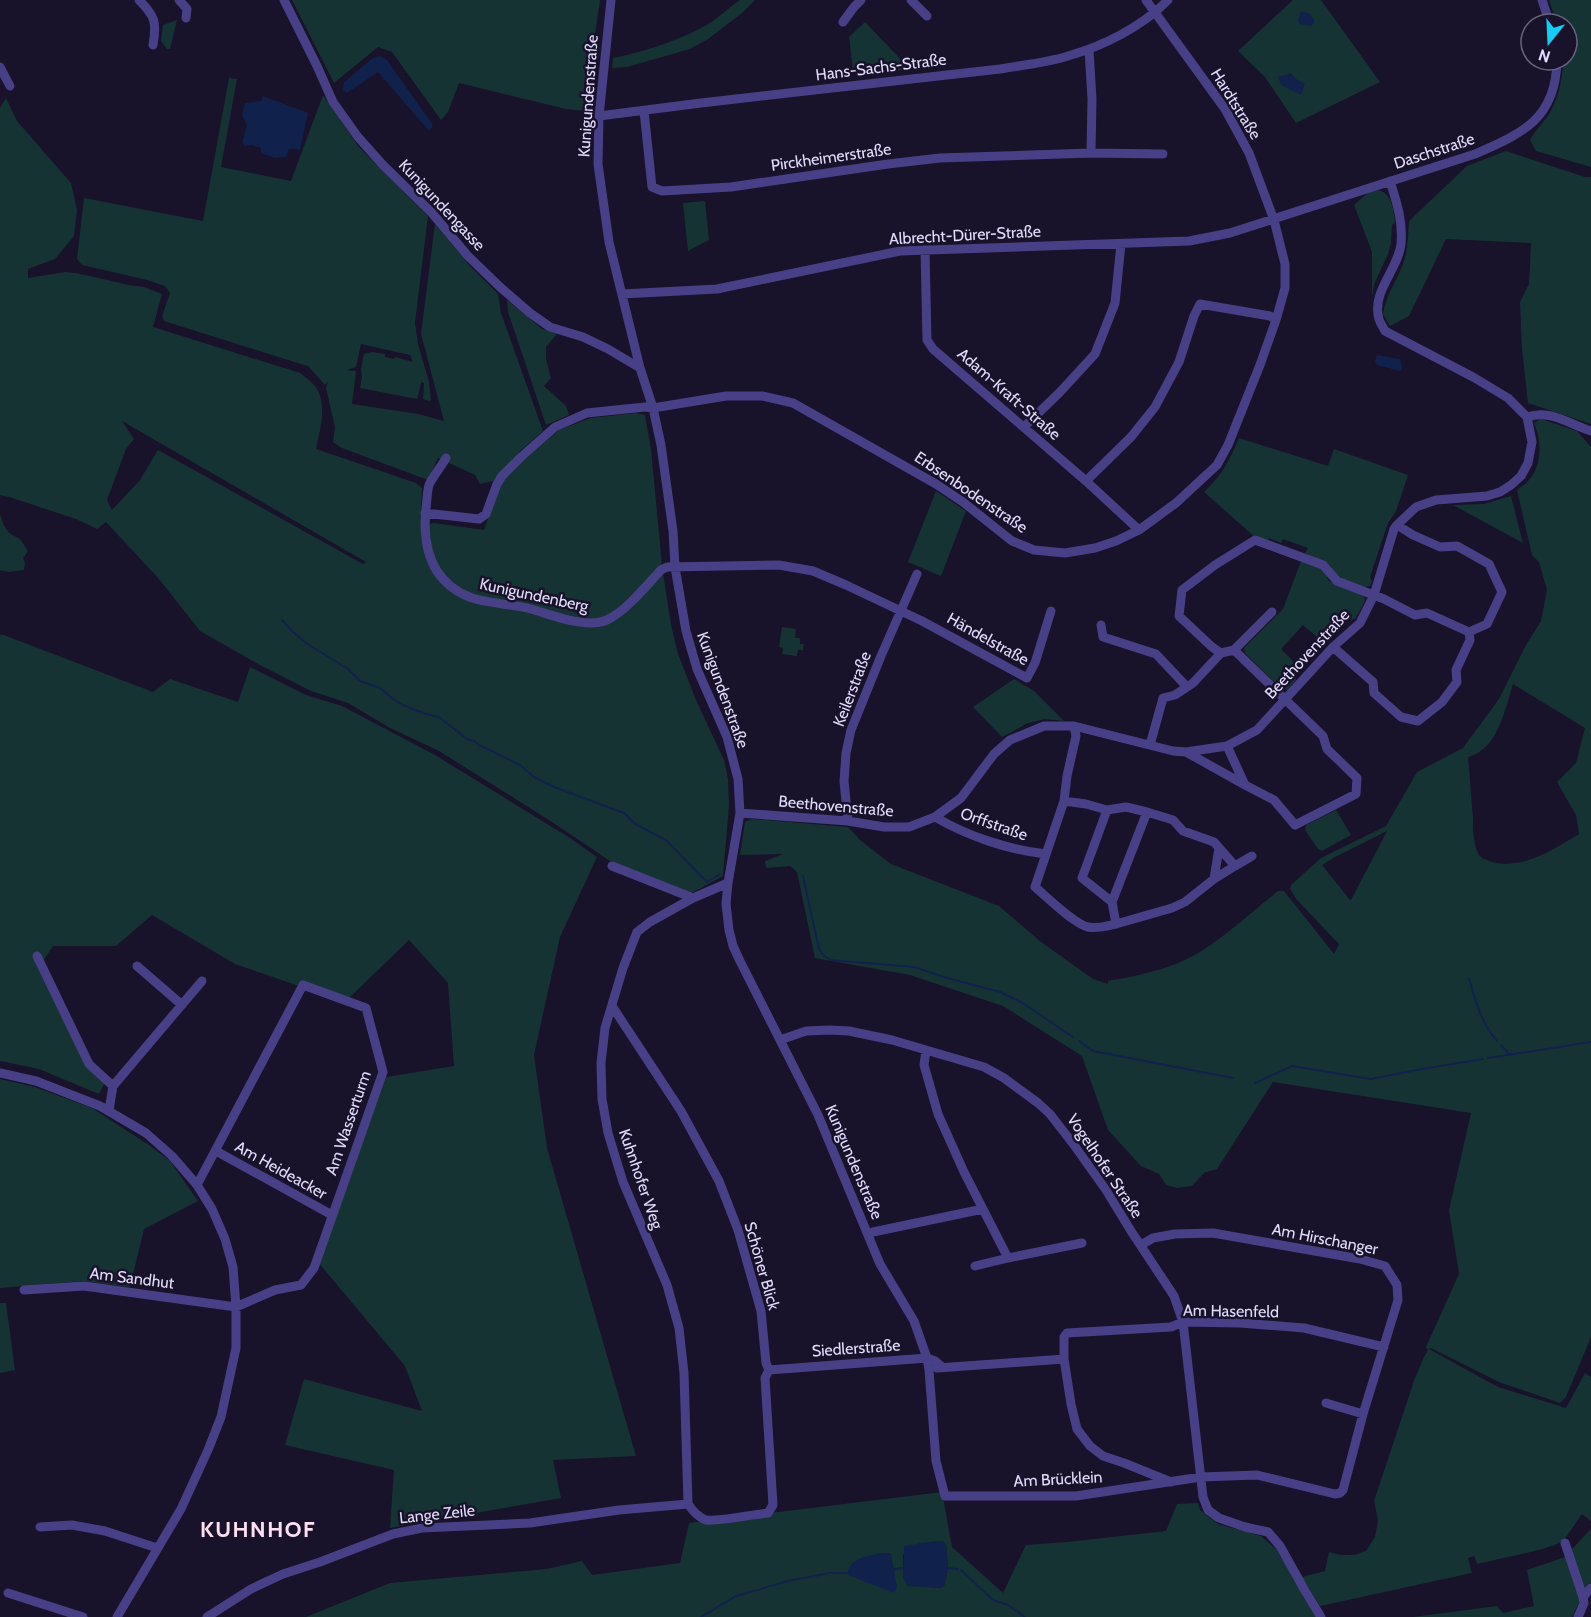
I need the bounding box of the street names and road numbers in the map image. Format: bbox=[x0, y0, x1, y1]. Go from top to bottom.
street label: Kunigundenstraße bbox=[574, 34, 602, 158]
street label: Hans-Sachs-Straße bbox=[815, 50, 947, 84]
street label: Hardtstraße bbox=[1207, 65, 1265, 143]
street label: Daschstraße bbox=[1391, 129, 1477, 173]
street label: Pirckheimerstraße bbox=[770, 139, 892, 175]
street label: Kunigundengasse bbox=[395, 155, 489, 255]
street label: Albrecht-Dürer-Straße bbox=[889, 222, 1041, 248]
street label: Adam-Kraft-Straße bbox=[954, 344, 1064, 444]
street label: Erbsenbodenstraße bbox=[911, 447, 1031, 537]
street label: Kunigundenberg bbox=[478, 574, 591, 616]
street label: Beethovenstraße bbox=[1261, 605, 1353, 703]
street label: Händelstraße bbox=[944, 609, 1032, 669]
street label: Kunigundenstraße bbox=[693, 629, 753, 751]
street label: Keilerstraße bbox=[829, 649, 875, 729]
street label: Beethovenstraße bbox=[778, 792, 894, 820]
street label: Orffstraße bbox=[958, 804, 1030, 844]
street label: Am Wasserturm bbox=[321, 1068, 375, 1178]
street label: Kunigundenstraße bbox=[821, 1102, 887, 1222]
street label: Vogelhofer Straße bbox=[1063, 1110, 1147, 1222]
street label: Kuhnhofer Weg bbox=[615, 1126, 667, 1233]
street label: Am Heideacker bbox=[232, 1137, 331, 1204]
street label: Am Hirschanger bbox=[1270, 1219, 1380, 1259]
street label: Schöner Blick bbox=[740, 1220, 784, 1313]
street label: Am Sandhut bbox=[89, 1263, 176, 1293]
street label: Am Hasenfeld bbox=[1183, 1301, 1279, 1321]
street label: Siedlerstraße bbox=[811, 1335, 901, 1361]
street label: Am Brücklein bbox=[1013, 1467, 1103, 1491]
street label: Lange Zeile bbox=[398, 1501, 476, 1527]

